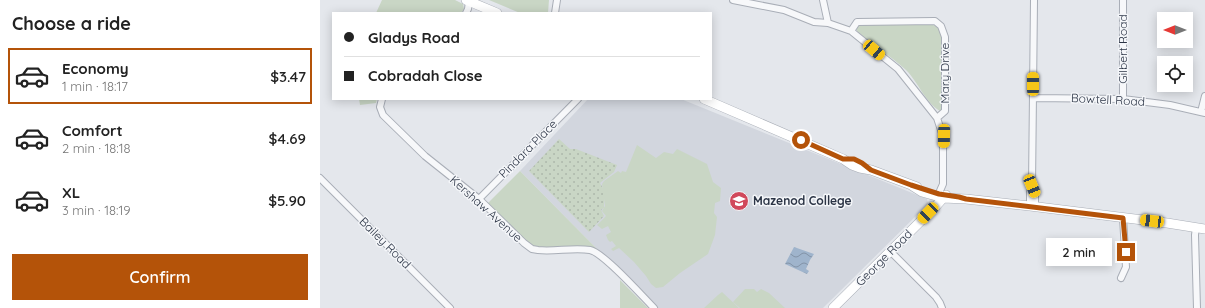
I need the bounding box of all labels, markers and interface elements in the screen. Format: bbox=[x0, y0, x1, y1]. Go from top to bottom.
text: Choose a ride bbox=[12, 12, 131, 35]
north arrow bbox=[1157, 12, 1193, 48]
map controls bbox=[1157, 12, 1193, 92]
street label: Gilbert Road bbox=[1115, 14, 1130, 84]
text: Gladys Road bbox=[368, 28, 460, 47]
car bbox=[861, 38, 887, 62]
street label: Mary Drive bbox=[937, 42, 952, 103]
button: locate bbox=[1157, 56, 1193, 92]
icon: car bbox=[14, 58, 50, 94]
text: Economy bbox=[62, 59, 129, 78]
text: Cobradah Close bbox=[368, 66, 483, 85]
text: $3.47 bbox=[270, 67, 306, 86]
car bbox=[1027, 72, 1039, 96]
text: 1 min · 18:17 bbox=[62, 78, 128, 94]
street label: Bowtell Road bbox=[1071, 90, 1145, 109]
street label: Pindara Place bbox=[495, 116, 560, 181]
icon: car bbox=[14, 120, 50, 156]
text: Comfort bbox=[62, 121, 123, 140]
car bbox=[938, 124, 950, 148]
text: $4.69 bbox=[269, 129, 306, 148]
route start bbox=[792, 131, 810, 149]
text: 2 min · 18:18 bbox=[62, 140, 131, 156]
street label: Kershaw Avenue bbox=[447, 172, 526, 245]
car bbox=[1022, 173, 1042, 199]
icon: car bbox=[14, 182, 50, 218]
text: XL bbox=[62, 183, 80, 202]
school or university icon: Mazenod College bbox=[728, 190, 750, 212]
text: $5.90 bbox=[268, 191, 306, 210]
place label: Mazenod College bbox=[753, 193, 852, 208]
car bbox=[915, 200, 941, 226]
text: 3 min · 18:19 bbox=[62, 202, 130, 218]
street label: Bailey Road bbox=[356, 214, 414, 272]
car bbox=[1139, 214, 1165, 228]
street label: George Road bbox=[852, 226, 915, 289]
callout: 2 min bbox=[1046, 238, 1112, 266]
route end bbox=[1117, 243, 1135, 261]
text: 2 min bbox=[1062, 244, 1096, 260]
button: Confirm bbox=[12, 254, 308, 300]

